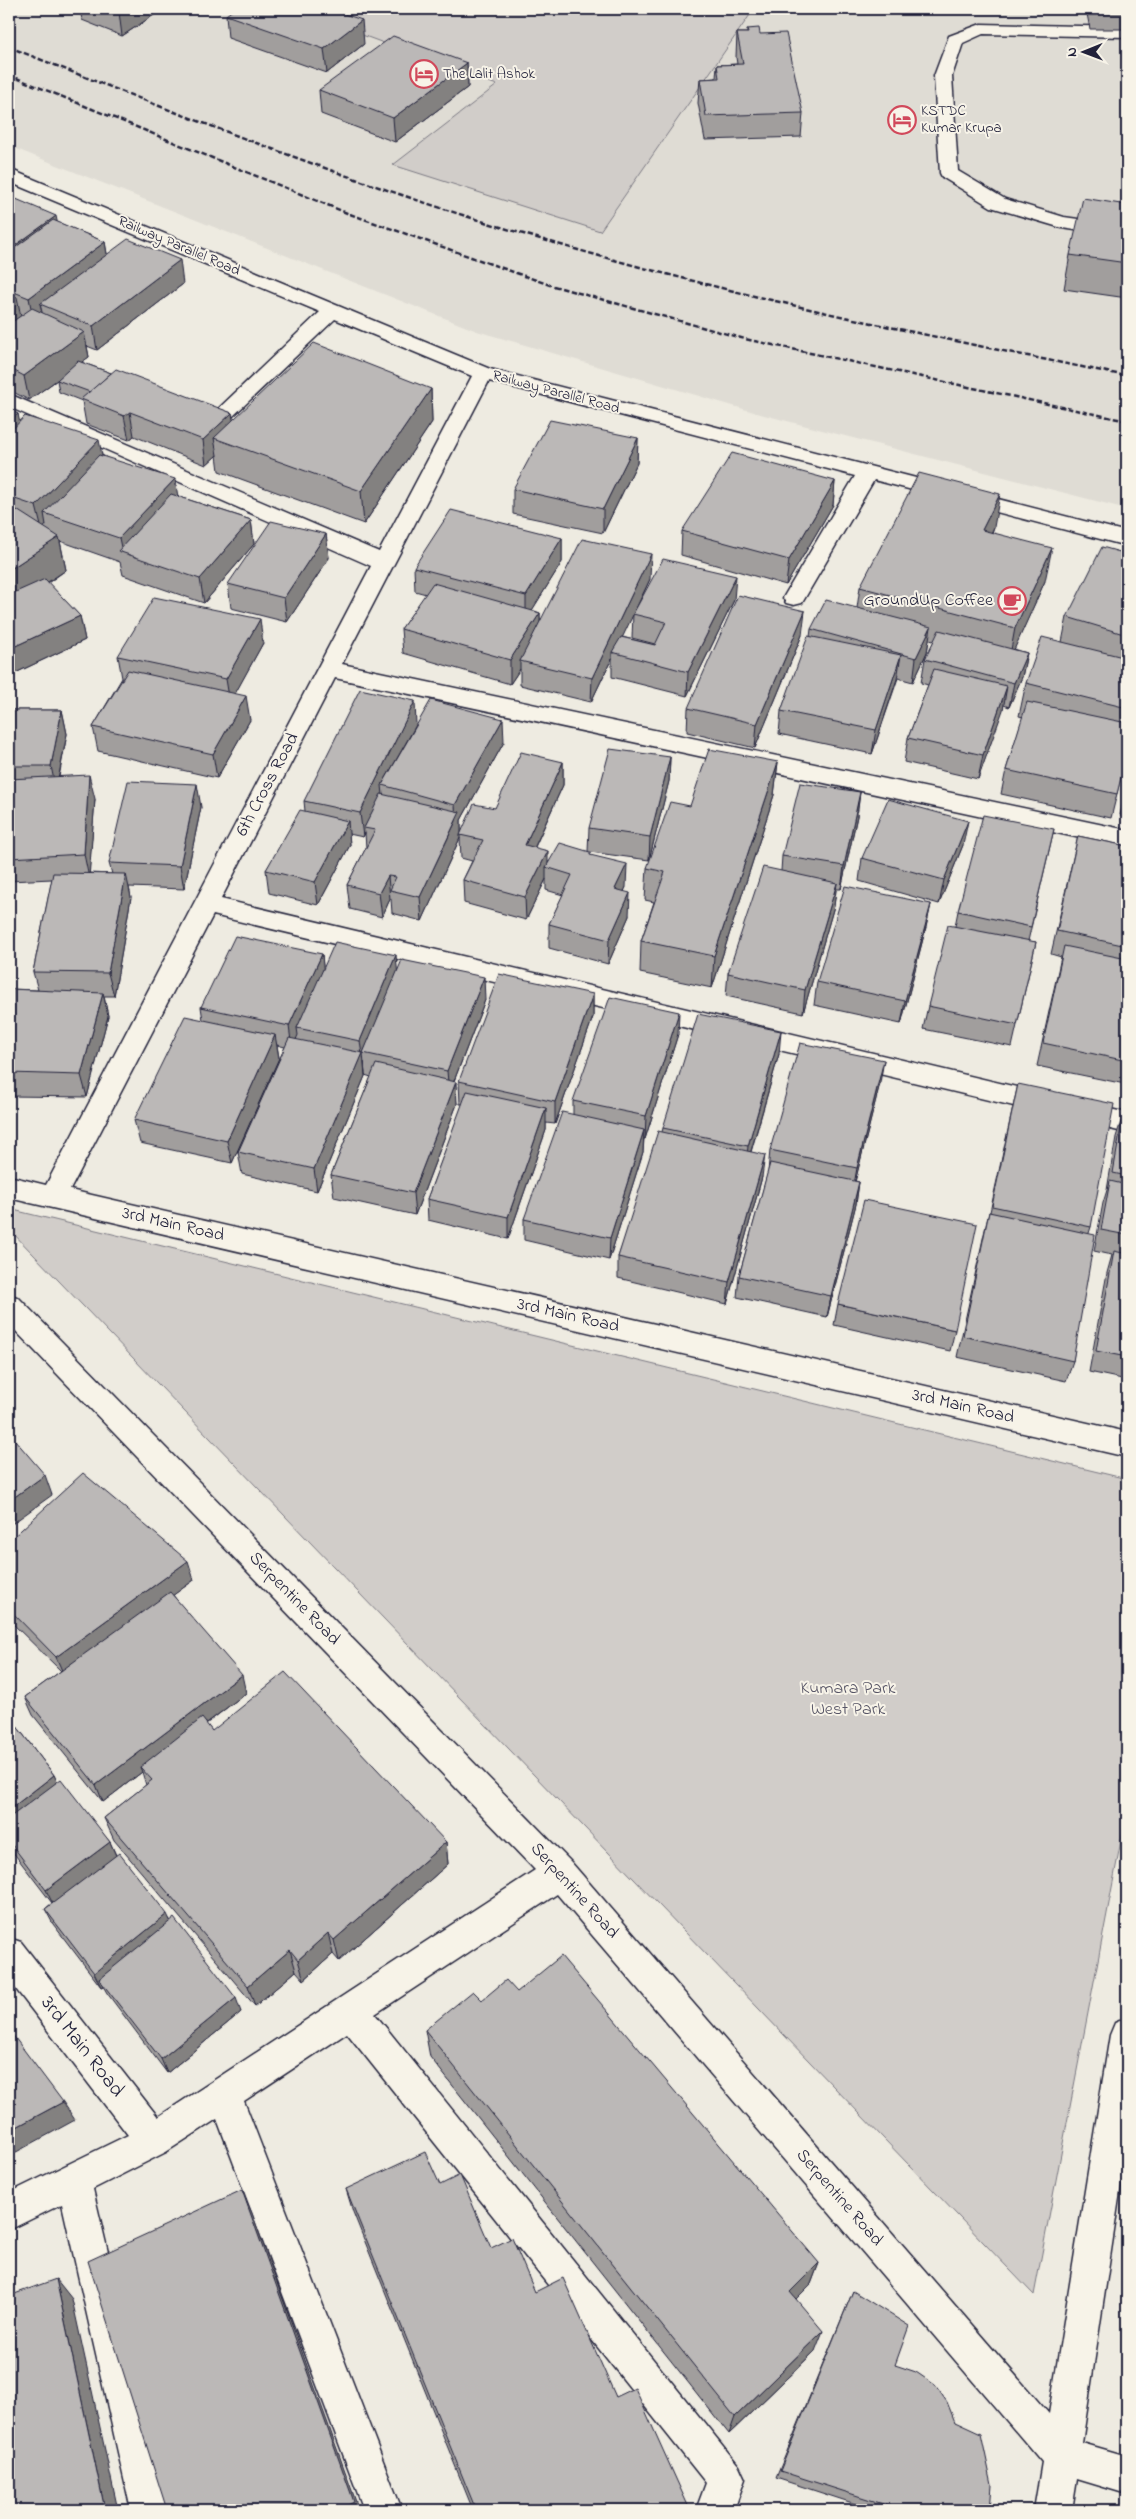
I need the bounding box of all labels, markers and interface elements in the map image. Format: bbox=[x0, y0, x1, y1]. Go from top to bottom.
north arrow bbox=[1058, 28, 1108, 78]
text: N bbox=[1062, 47, 1083, 57]
hotel icon: The Lalit Ashok bbox=[409, 59, 439, 89]
place label: The Lalit Ashok bbox=[443, 63, 535, 85]
place label: KSTDC Kumar Krupa bbox=[921, 100, 1002, 139]
hotel icon: KSTDC Kumar Krupa bbox=[887, 105, 917, 135]
street label: Railway Parallel Road bbox=[114, 210, 244, 283]
street label: Railway Parallel Road bbox=[490, 364, 623, 421]
cafe icon: GroundUp Coffee bbox=[997, 586, 1027, 616]
place label: GroundUp Coffee bbox=[864, 588, 994, 614]
street label: 6th Cross Road bbox=[230, 729, 306, 841]
street label: 3rd Main Road bbox=[119, 1201, 227, 1249]
street label: 3rd Main Road bbox=[514, 1292, 622, 1340]
street label: 3rd Main Road bbox=[909, 1383, 1017, 1431]
street label: Serpentine Road bbox=[242, 1546, 346, 1652]
park label: Kumara Park West Park bbox=[801, 1676, 896, 1723]
street label: Serpentine Road bbox=[524, 1837, 624, 1945]
street label: 3rd Main Road bbox=[33, 1990, 131, 2104]
street label: Serpentine Road bbox=[789, 2144, 889, 2252]

